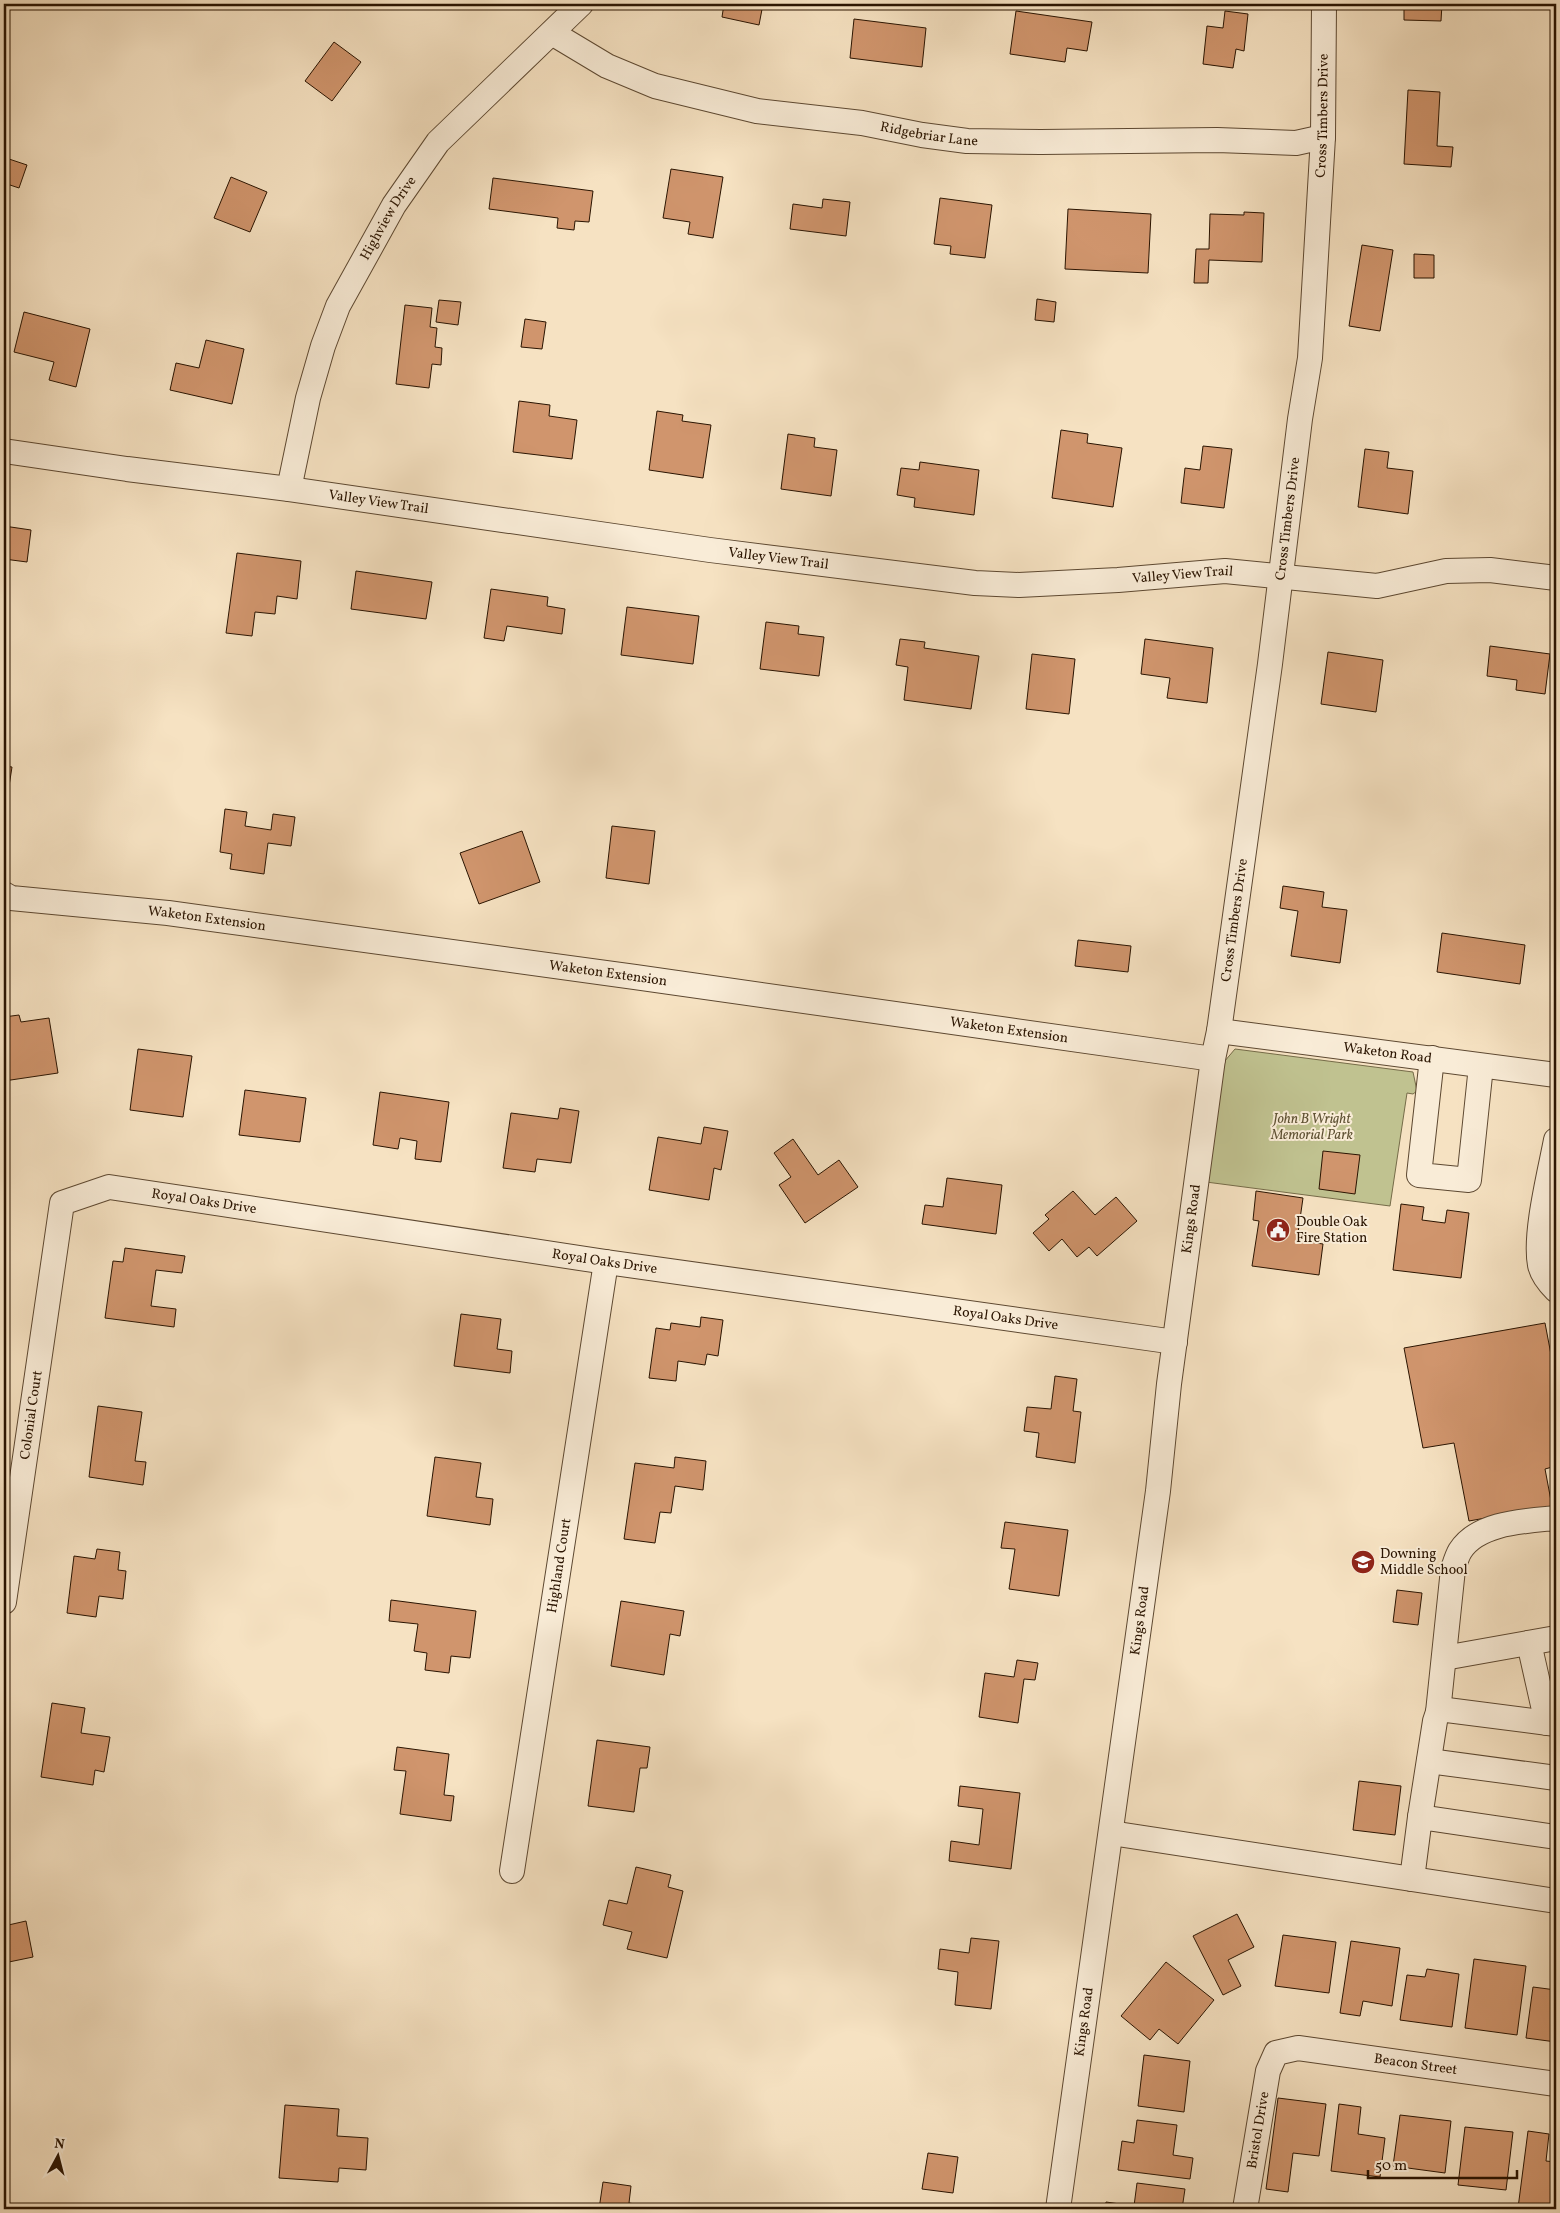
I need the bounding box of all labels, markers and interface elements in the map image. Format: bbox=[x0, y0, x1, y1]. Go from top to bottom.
street label: Cross Timbers Drive bbox=[1311, 53, 1333, 178]
street label: Ridgebriar Lane bbox=[879, 117, 978, 151]
street label: Highview Drive bbox=[356, 172, 421, 264]
street label: Cross Timbers Drive bbox=[1271, 456, 1305, 582]
street label: Valley View Trail bbox=[327, 485, 430, 519]
street label: Valley View Trail bbox=[727, 543, 830, 574]
street label: Valley View Trail bbox=[1131, 562, 1234, 588]
street label: Cross Timbers Drive bbox=[1216, 857, 1252, 983]
street label: Waketon Extension bbox=[147, 902, 267, 936]
street label: Waketon Extension bbox=[548, 956, 668, 991]
street label: Waketon Extension bbox=[949, 1012, 1069, 1048]
street label: Waketon Road bbox=[1342, 1038, 1433, 1068]
park label: John B Wright Memorial Park bbox=[1270, 1110, 1353, 1145]
street label: Kings Road bbox=[1177, 1183, 1205, 1255]
street label: Royal Oaks Drive bbox=[150, 1184, 258, 1219]
place label: Double Oak Fire Station bbox=[1296, 1213, 1368, 1248]
public building icon: Double Oak Fire Station bbox=[1265, 1217, 1291, 1243]
street label: Royal Oaks Drive bbox=[551, 1244, 659, 1279]
street label: Royal Oaks Drive bbox=[952, 1301, 1060, 1335]
street label: Colonial Court bbox=[15, 1369, 47, 1461]
street label: Highland Court bbox=[542, 1517, 576, 1614]
place label: Downing Middle School bbox=[1380, 1545, 1468, 1580]
school or university icon: Downing Middle School bbox=[1350, 1549, 1376, 1575]
street label: Kings Road bbox=[1126, 1585, 1154, 1656]
street label: Kings Road bbox=[1070, 1986, 1098, 2058]
street label: Beacon Street bbox=[1373, 2049, 1459, 2080]
street label: Bristol Drive bbox=[1242, 2090, 1274, 2170]
north arrow bbox=[32, 2130, 82, 2180]
text: N bbox=[53, 2135, 66, 2155]
scale bar bbox=[1368, 2148, 1516, 2180]
text: 50 m bbox=[1375, 2156, 1407, 2177]

